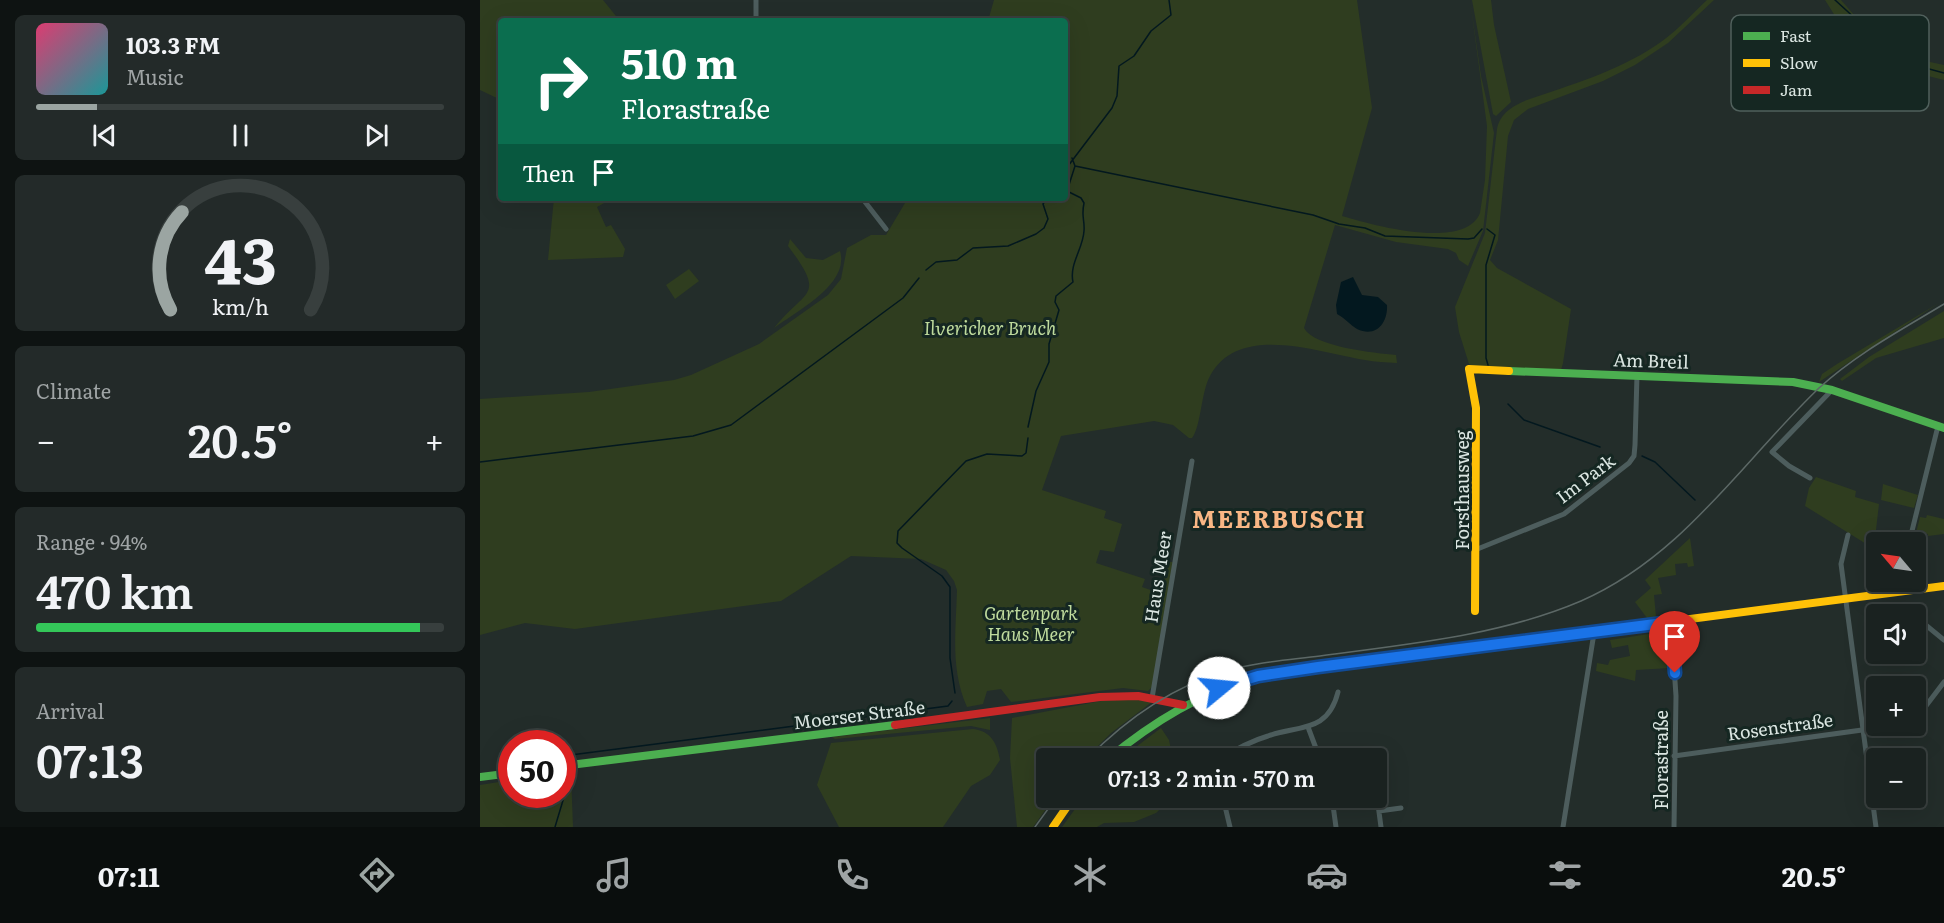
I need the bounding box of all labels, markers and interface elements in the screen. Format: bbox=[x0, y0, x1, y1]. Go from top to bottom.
legend bbox=[1731, 15, 1929, 111]
text: Fast bbox=[1780, 23, 1812, 47]
text: 103.3 FM bbox=[126, 28, 220, 61]
text: 510 m bbox=[621, 30, 737, 92]
icon: right bbox=[522, 42, 600, 120]
text: Slow bbox=[1780, 50, 1818, 74]
text: Music bbox=[126, 61, 183, 91]
text: Jam bbox=[1780, 77, 1813, 101]
text: Florastraße bbox=[621, 87, 770, 127]
icon: previous bbox=[88, 119, 121, 152]
icon: pause bbox=[224, 119, 257, 152]
icon: next bbox=[360, 119, 393, 152]
text: Then bbox=[522, 156, 575, 189]
icon: arrive bbox=[587, 156, 620, 189]
text: 43 bbox=[204, 211, 276, 303]
text: km/h bbox=[211, 291, 269, 323]
park label: Ilvericher Bruch bbox=[924, 314, 1057, 341]
street label: Am Breil bbox=[1613, 345, 1689, 375]
text: Climate bbox=[36, 375, 111, 405]
text: 20.5° bbox=[188, 405, 292, 472]
text: − bbox=[36, 414, 55, 463]
text: + bbox=[425, 414, 444, 463]
street label: Forsthausweg bbox=[1448, 429, 1475, 550]
street label: Im Park bbox=[1550, 446, 1621, 509]
district label: MEERBUSCH bbox=[1192, 500, 1366, 535]
text: Range · 94% bbox=[36, 526, 148, 556]
street label: Haus Meer bbox=[1136, 529, 1178, 625]
north arrow bbox=[1866, 532, 1926, 592]
map controls bbox=[1866, 532, 1926, 808]
text: 470 km bbox=[36, 556, 194, 623]
park label: Gartenpark Haus Meer bbox=[984, 599, 1078, 647]
button: sound bbox=[1866, 604, 1926, 664]
pin bbox=[1649, 611, 1700, 673]
icon: arrive bbox=[1658, 620, 1691, 653]
position arrow bbox=[1187, 656, 1251, 720]
button: + bbox=[1866, 676, 1926, 736]
street label: Moerser Straße bbox=[792, 693, 926, 735]
text: Arrival bbox=[36, 695, 104, 725]
street label: Rosenstraße bbox=[1725, 705, 1835, 747]
street label: Florastraße bbox=[1647, 710, 1674, 810]
text: 07:13 bbox=[36, 725, 144, 792]
speed limit sign: 50 bbox=[498, 730, 576, 808]
button: − bbox=[1866, 748, 1926, 808]
text: 07:13 · 2 min · 570 m bbox=[1108, 761, 1315, 794]
icon: directions bbox=[356, 854, 398, 896]
icon: music bbox=[593, 854, 635, 896]
icon: phone bbox=[831, 854, 873, 896]
icon: climate bbox=[1069, 854, 1111, 896]
icon: car bbox=[1306, 854, 1348, 896]
icon: filters bbox=[1544, 854, 1586, 896]
text: 07:11 bbox=[98, 855, 160, 895]
text: 20.5° bbox=[1782, 855, 1846, 895]

